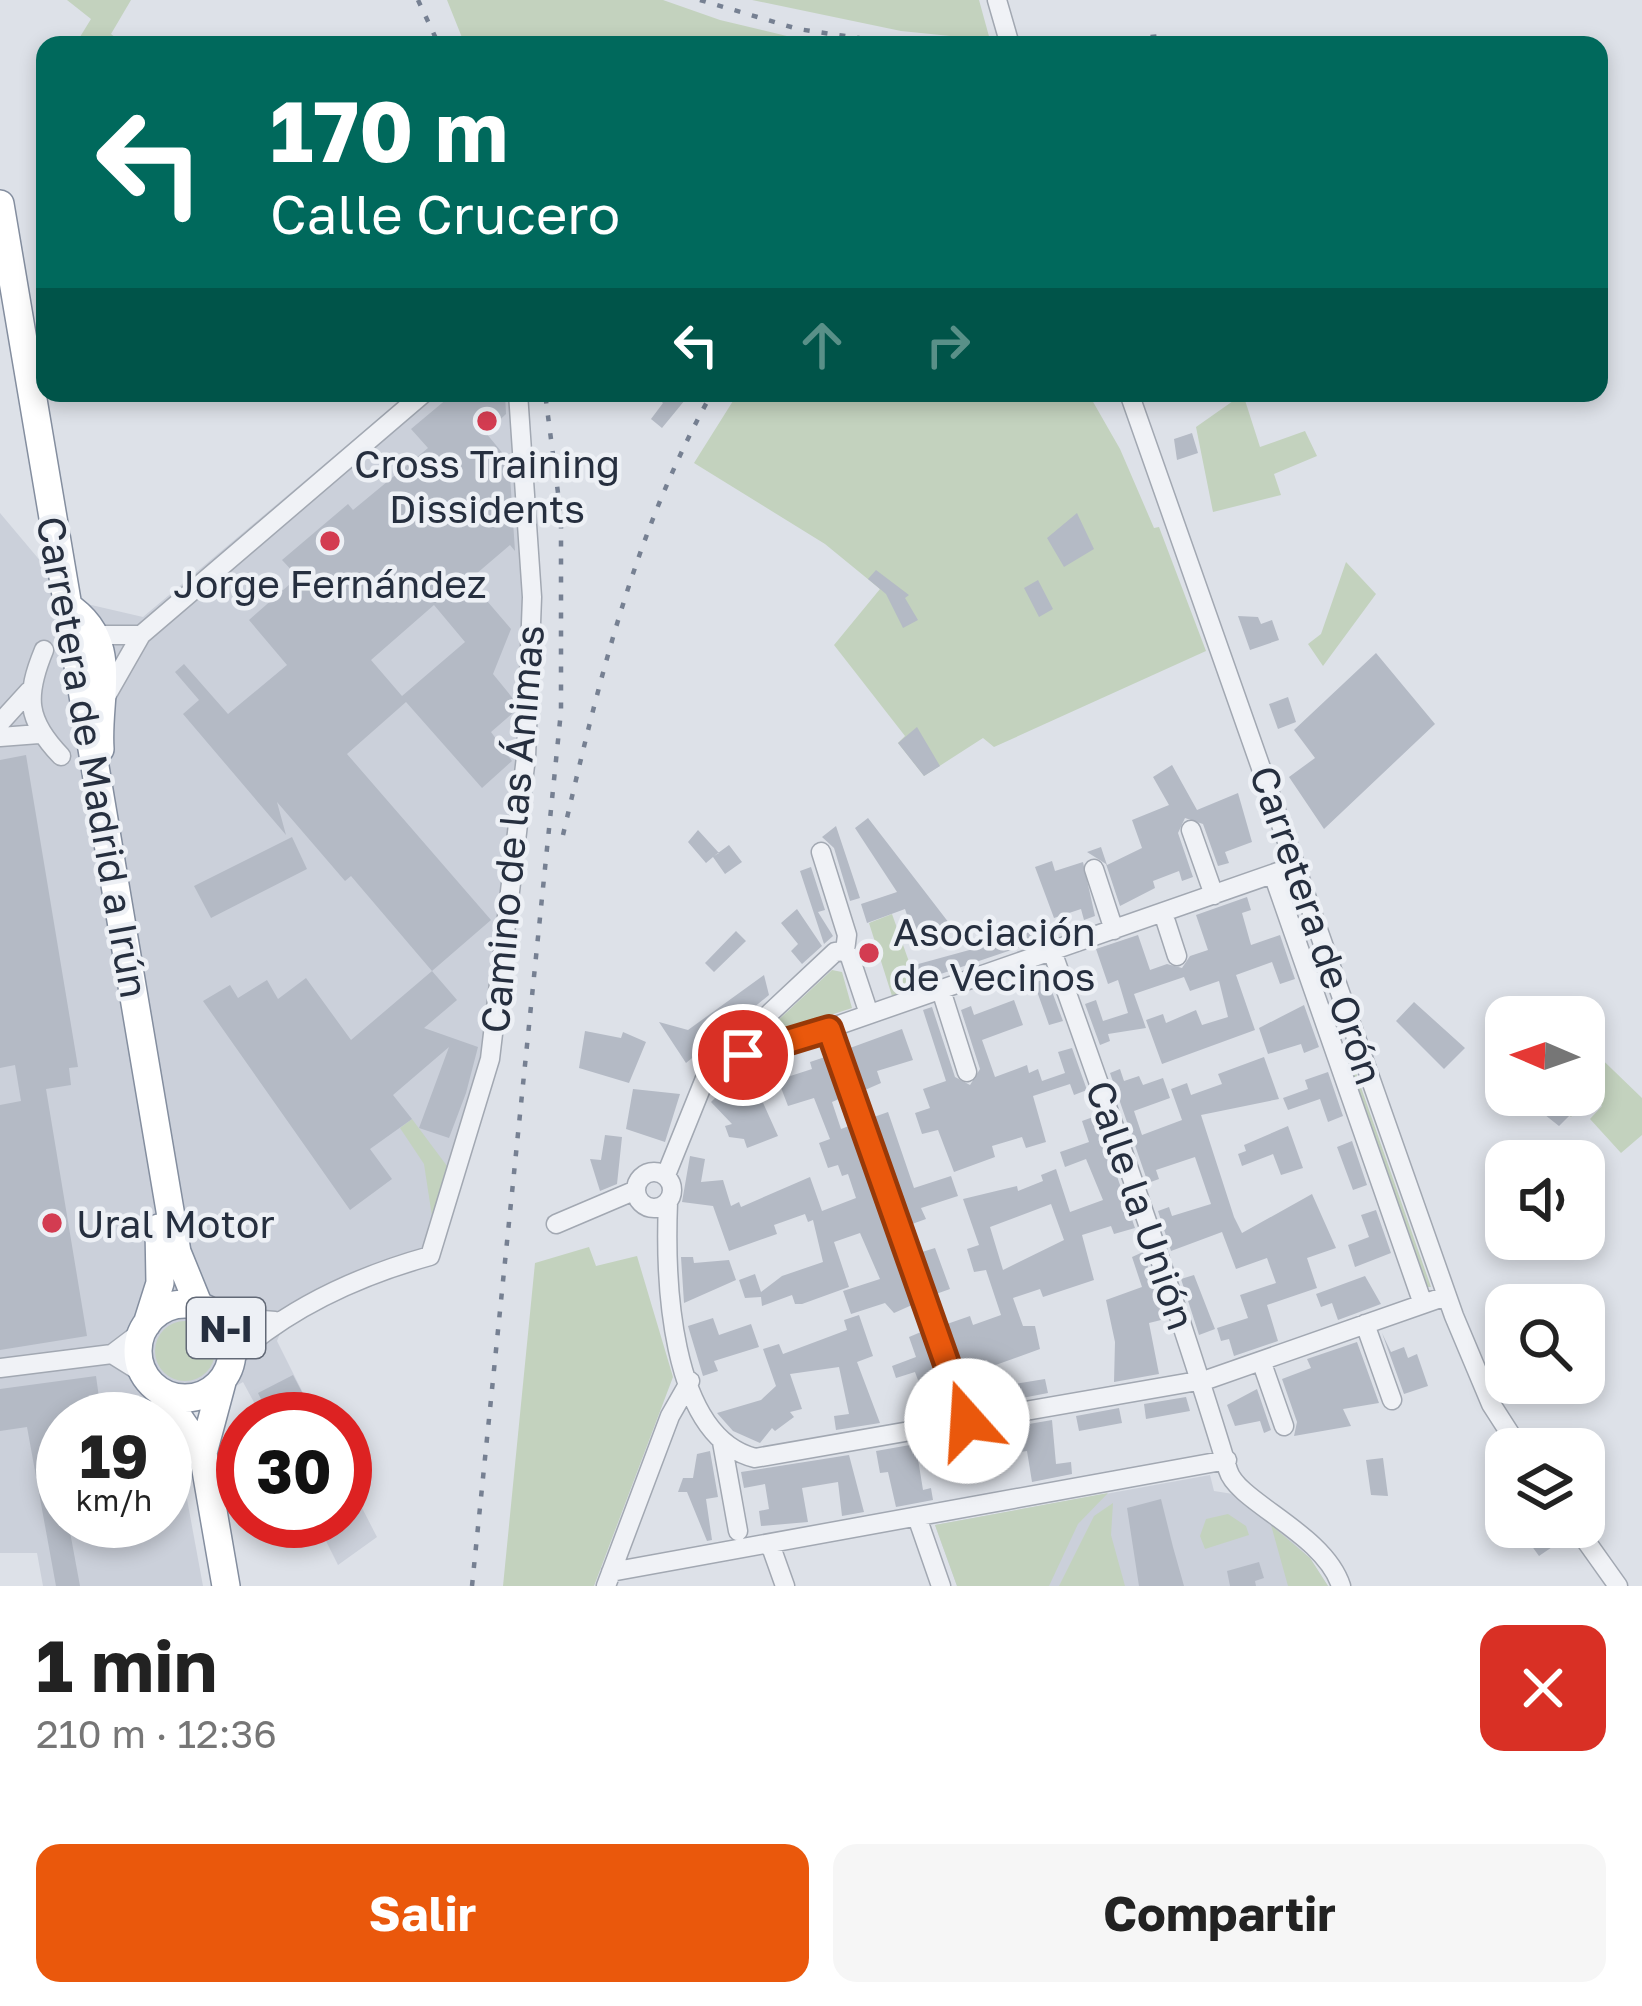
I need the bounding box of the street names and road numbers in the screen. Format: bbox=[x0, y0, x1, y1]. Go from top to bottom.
street label: Carretera de Madrid a Irún bbox=[27, 513, 159, 1001]
street label: Camino de las Ánimas bbox=[471, 623, 553, 1035]
street label: Carretera de Orón bbox=[1240, 760, 1394, 1090]
street label: Calle la Unión bbox=[1076, 1074, 1206, 1336]
road number: N-I bbox=[187, 1298, 265, 1358]

